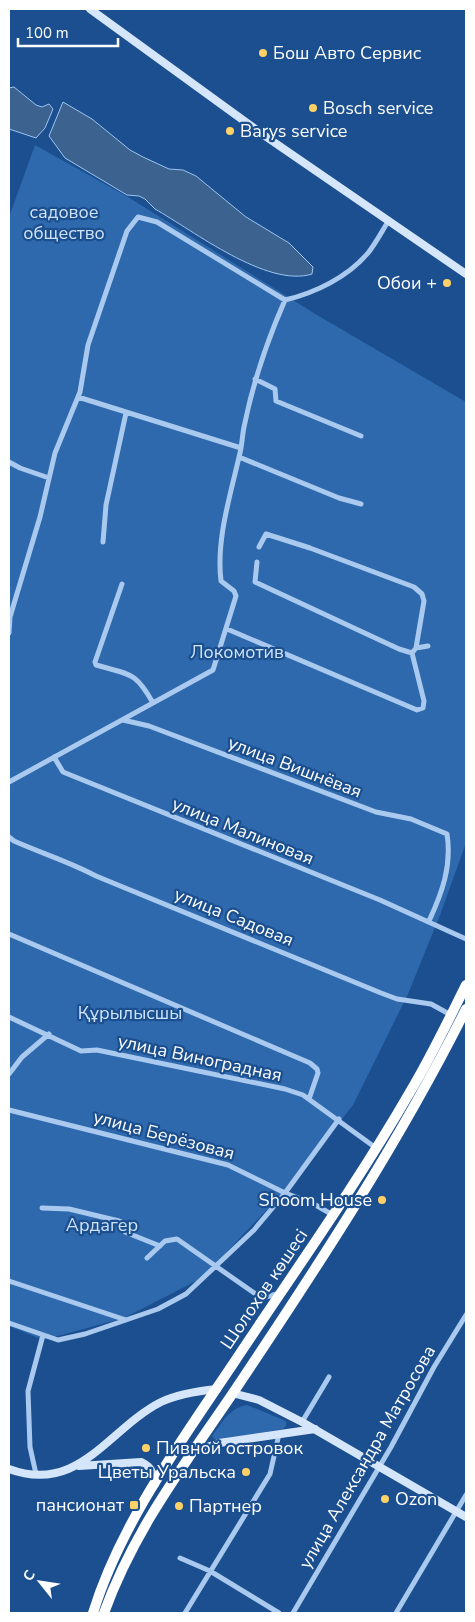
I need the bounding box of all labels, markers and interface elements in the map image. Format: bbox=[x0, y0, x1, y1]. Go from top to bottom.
scale bar bbox=[18, 15, 118, 47]
text: 100 m bbox=[25, 23, 69, 43]
place label: Бош Авто Сервис bbox=[273, 41, 422, 65]
marker: Бош Авто Сервис bbox=[257, 47, 269, 59]
place label: Bosch service bbox=[323, 96, 433, 120]
marker: Bosch service bbox=[307, 102, 319, 114]
place label: Barys service bbox=[240, 119, 347, 143]
marker: Barys service bbox=[224, 125, 236, 137]
park label: садовое общество bbox=[23, 200, 105, 245]
place label: Обои + bbox=[377, 271, 437, 295]
marker: Обои + bbox=[441, 277, 453, 289]
park label: Локомотив bbox=[190, 640, 284, 664]
street label: улица Вишнёвая bbox=[225, 730, 365, 804]
street label: улица Малиновая bbox=[169, 792, 317, 870]
street label: улица Садовая bbox=[171, 882, 297, 952]
park label: Құрылысшы bbox=[78, 1001, 182, 1025]
street label: улица Виноградная bbox=[116, 1029, 284, 1087]
street label: улица Берёзовая bbox=[91, 1105, 237, 1165]
place label: Shoom House bbox=[259, 1188, 372, 1212]
marker: Shoom House bbox=[376, 1194, 388, 1206]
park label: Ардагер bbox=[66, 1213, 138, 1237]
street label: Шолохов көшесі bbox=[215, 1224, 313, 1354]
street label: улица Александра Матросова bbox=[293, 1341, 441, 1573]
place label: Пивной островок bbox=[156, 1436, 303, 1460]
marker: Пивной островок bbox=[140, 1442, 152, 1454]
place label: Цветы Уральска bbox=[98, 1460, 236, 1484]
marker: Цветы Уральска bbox=[240, 1466, 252, 1478]
place label: Ozon bbox=[395, 1487, 437, 1511]
place label: пансионат bbox=[36, 1493, 124, 1517]
marker: Ozon bbox=[379, 1493, 391, 1505]
place label: Партнер bbox=[189, 1494, 262, 1518]
marker: пансионат bbox=[128, 1499, 140, 1511]
marker: Партнер bbox=[173, 1500, 185, 1512]
north arrow bbox=[15, 1557, 65, 1607]
text: С bbox=[19, 1566, 40, 1585]

